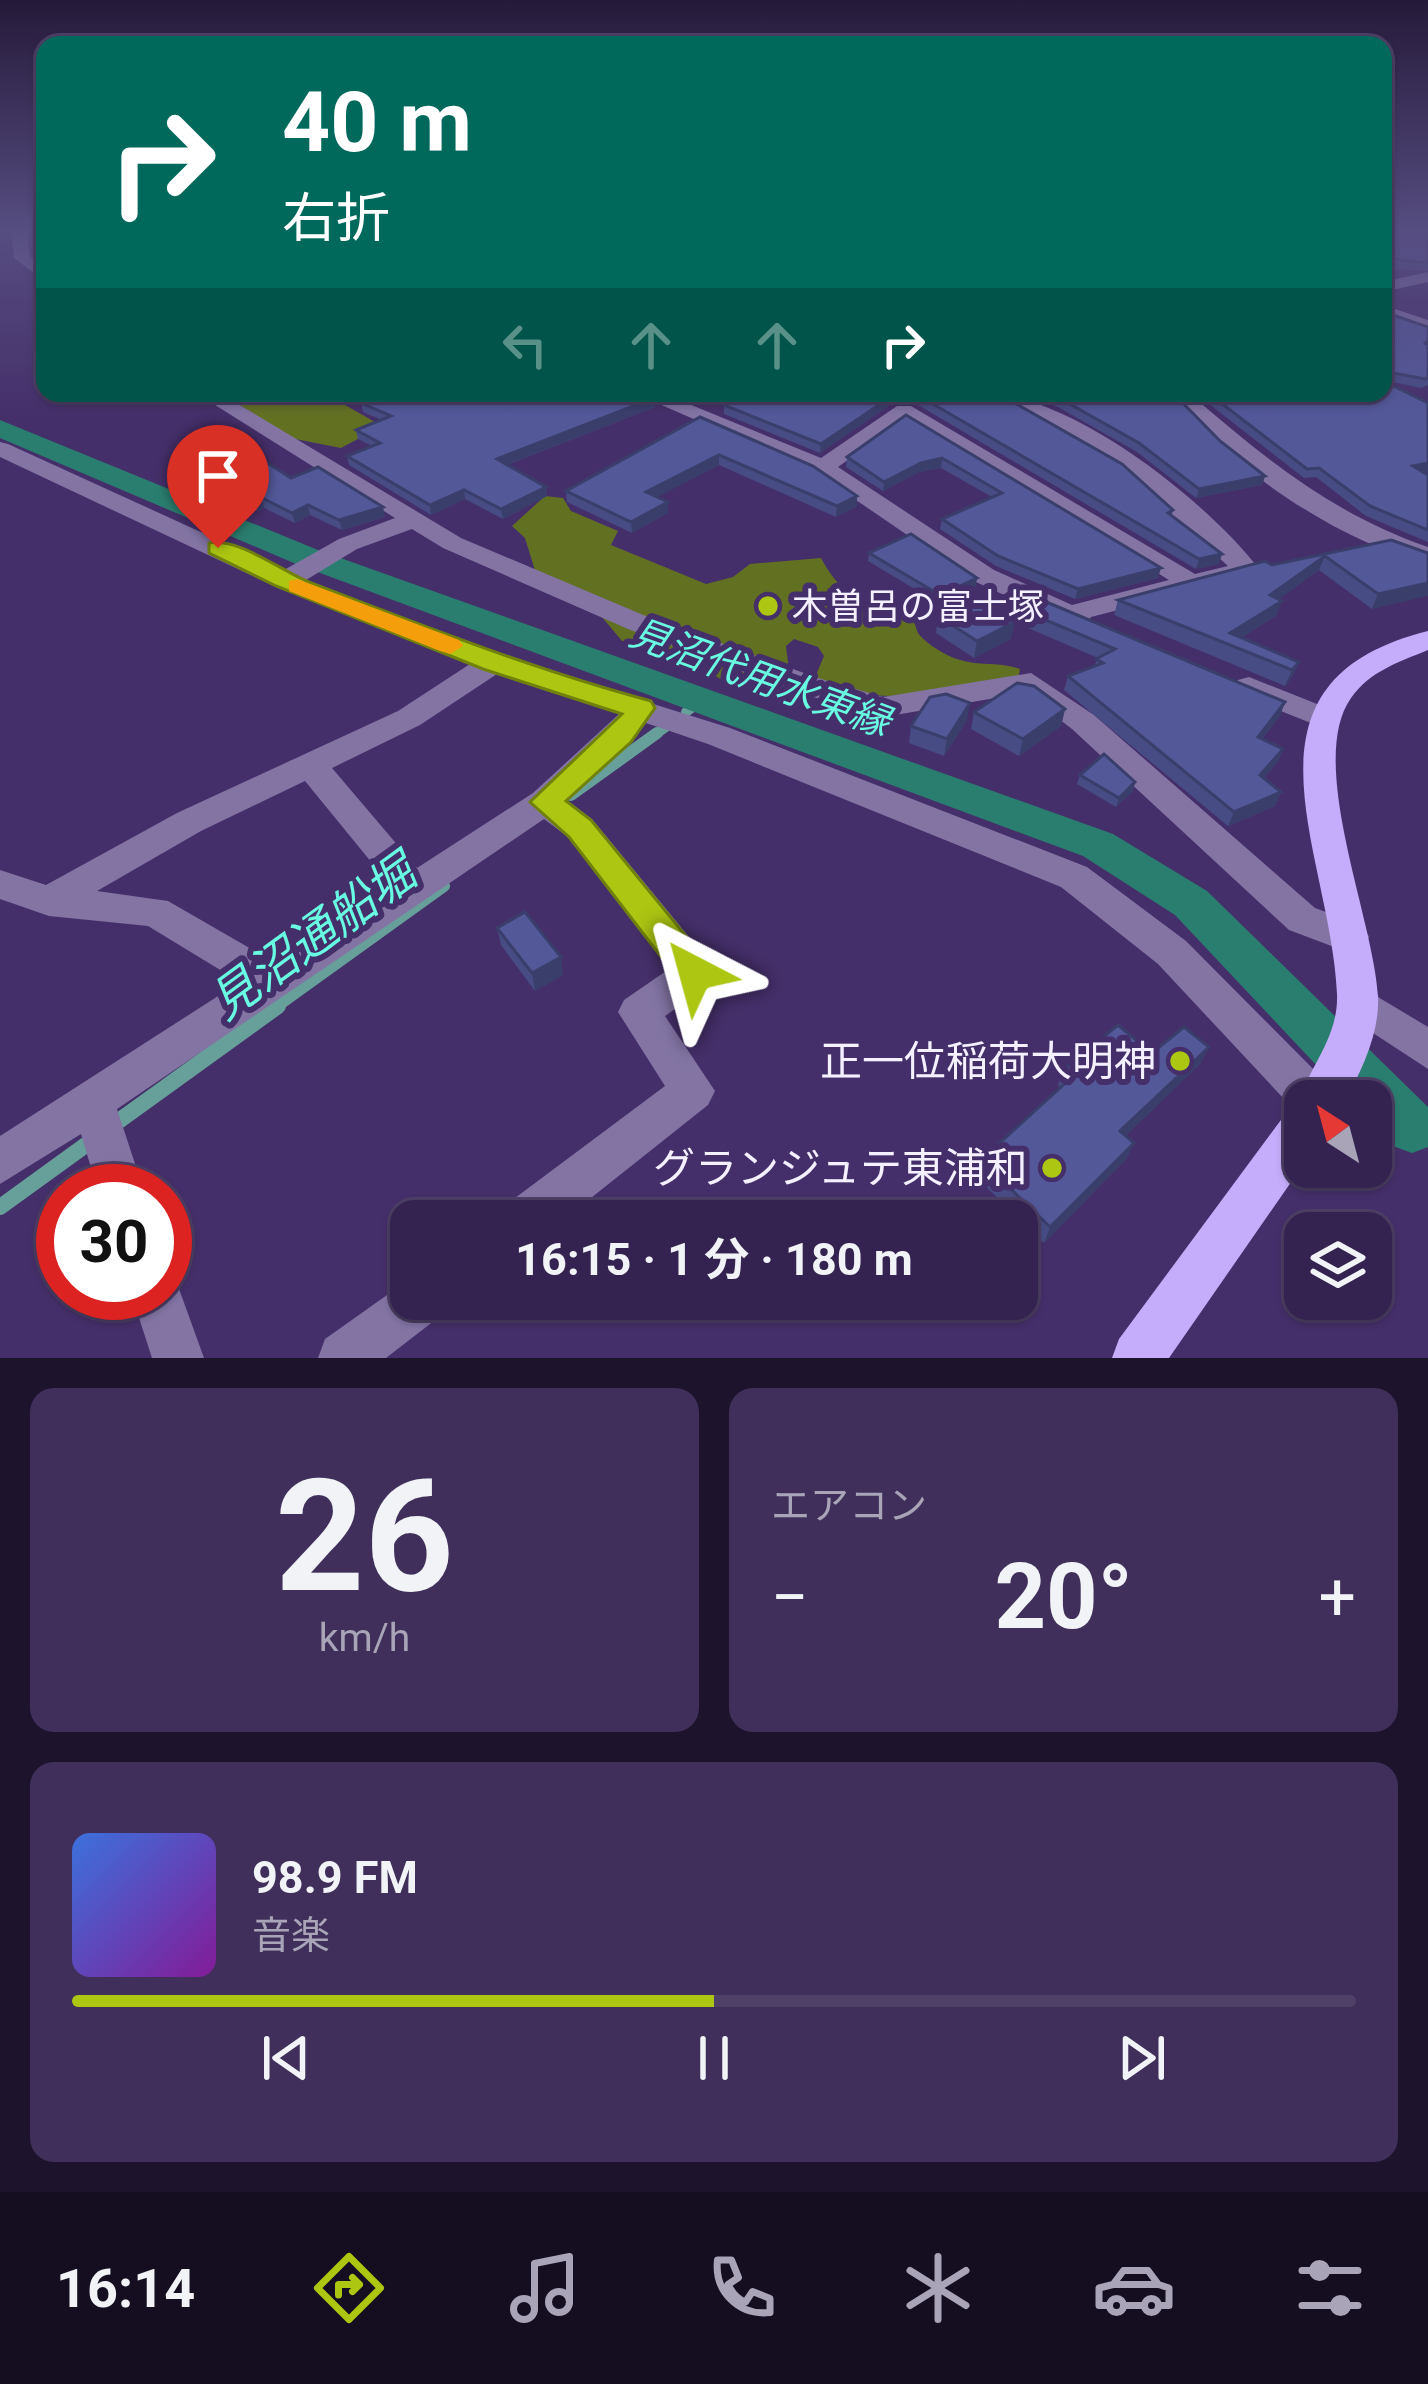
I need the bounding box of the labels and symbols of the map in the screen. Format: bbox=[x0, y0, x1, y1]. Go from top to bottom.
pin bbox=[167, 425, 269, 548]
place label: 木曽呂の富士塚 bbox=[792, 586, 1044, 628]
marker: 木曽呂の富士塚 bbox=[755, 593, 781, 619]
water label: 見沼代用水東縁 bbox=[624, 610, 900, 748]
water label: 見沼通船堀 bbox=[198, 840, 432, 1031]
position arrow bbox=[632, 910, 758, 1036]
place label: 正一位稲荷大明神 bbox=[820, 1037, 1156, 1086]
marker: 正一位稲荷大明神 bbox=[1167, 1048, 1193, 1074]
north arrow bbox=[1284, 1080, 1392, 1188]
place label: グランジュテ東浦和 bbox=[653, 1144, 1028, 1193]
marker: グランジュテ東浦和 bbox=[1039, 1155, 1065, 1181]
speed limit sign: 30 bbox=[36, 1164, 192, 1320]

